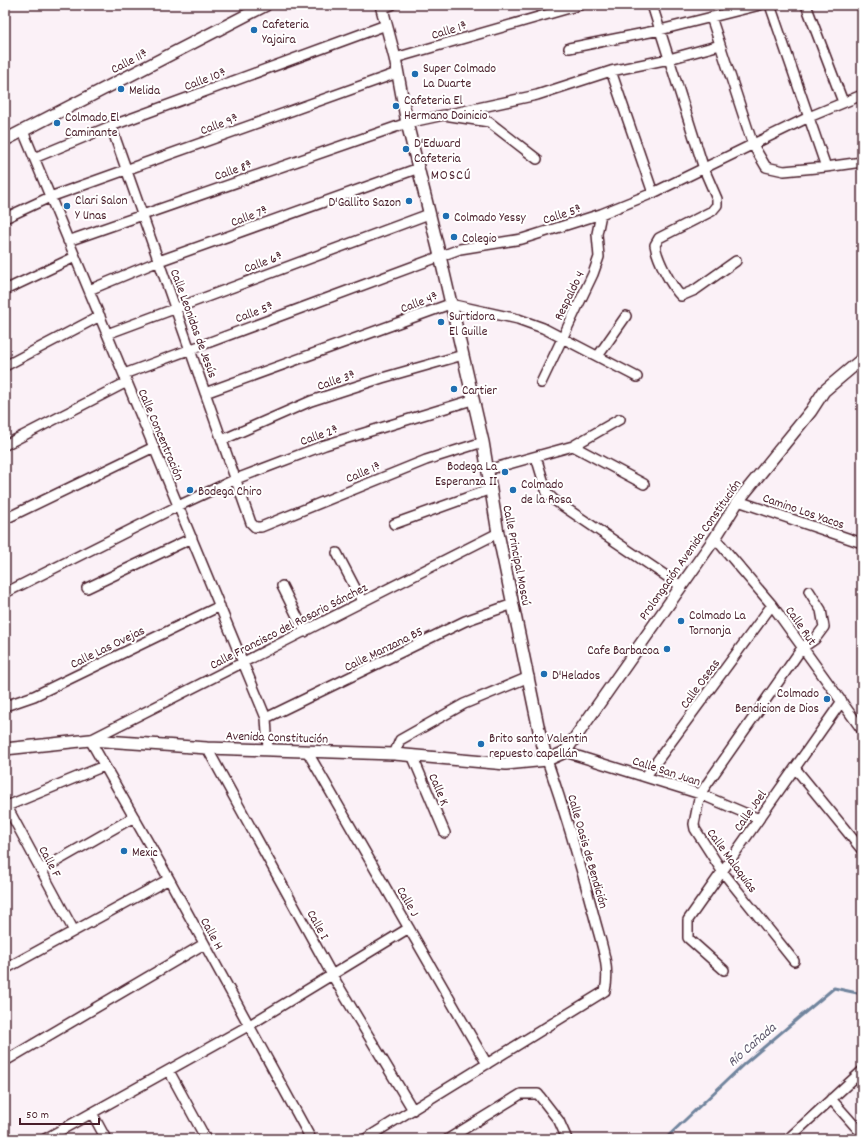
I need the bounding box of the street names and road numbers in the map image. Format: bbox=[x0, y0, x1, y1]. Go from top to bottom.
street label: Calle 1ª bbox=[429, 17, 470, 46]
street label: Calle 11ª bbox=[108, 45, 152, 80]
street label: Calle 10ª bbox=[182, 64, 230, 97]
street label: Calle 9ª bbox=[198, 110, 242, 141]
street label: Calle 8ª bbox=[212, 156, 255, 187]
street label: Calle 5ª bbox=[541, 200, 585, 230]
street label: Calle 7ª bbox=[228, 202, 271, 233]
street label: Calle 6ª bbox=[242, 248, 286, 279]
street label: Calle Leonidas de Jesús bbox=[164, 267, 221, 381]
street label: Respaldo 4 bbox=[550, 268, 590, 324]
street label: Calle 4ª bbox=[398, 288, 442, 319]
street label: Calle 5ª bbox=[233, 298, 277, 329]
street label: Calle 3ª bbox=[315, 366, 359, 397]
street label: Calle Concentración bbox=[132, 386, 188, 484]
street label: Calle 2ª bbox=[298, 421, 342, 452]
street label: Calle 1ª bbox=[343, 458, 385, 489]
street label: Prolongación Avenida Constitución bbox=[635, 476, 747, 625]
street label: Camino Los Yacos bbox=[760, 489, 847, 535]
street label: Calle Principal Moscú bbox=[496, 504, 535, 607]
street label: Calle Francisco del Rosario Sánchez bbox=[207, 579, 371, 675]
street label: Calle Rut bbox=[780, 603, 821, 650]
street label: Calle Las Ovejas bbox=[68, 622, 149, 675]
street label: Calle Manzana B5 bbox=[342, 623, 427, 678]
street label: Calle Oseas bbox=[676, 656, 726, 713]
street label: Avenida Constitución bbox=[225, 727, 328, 750]
street label: Calle San Juan bbox=[630, 752, 703, 792]
street label: Calle K bbox=[422, 771, 453, 809]
street label: Calle Joel bbox=[730, 787, 772, 836]
street label: Calle Oasis de Bendición bbox=[561, 792, 612, 911]
street label: Calle Malaquías bbox=[701, 825, 761, 898]
street label: Calle F bbox=[33, 843, 65, 881]
street label: Calle J bbox=[391, 884, 423, 921]
street label: Calle I bbox=[301, 907, 333, 944]
street label: Calle H bbox=[194, 915, 227, 954]

